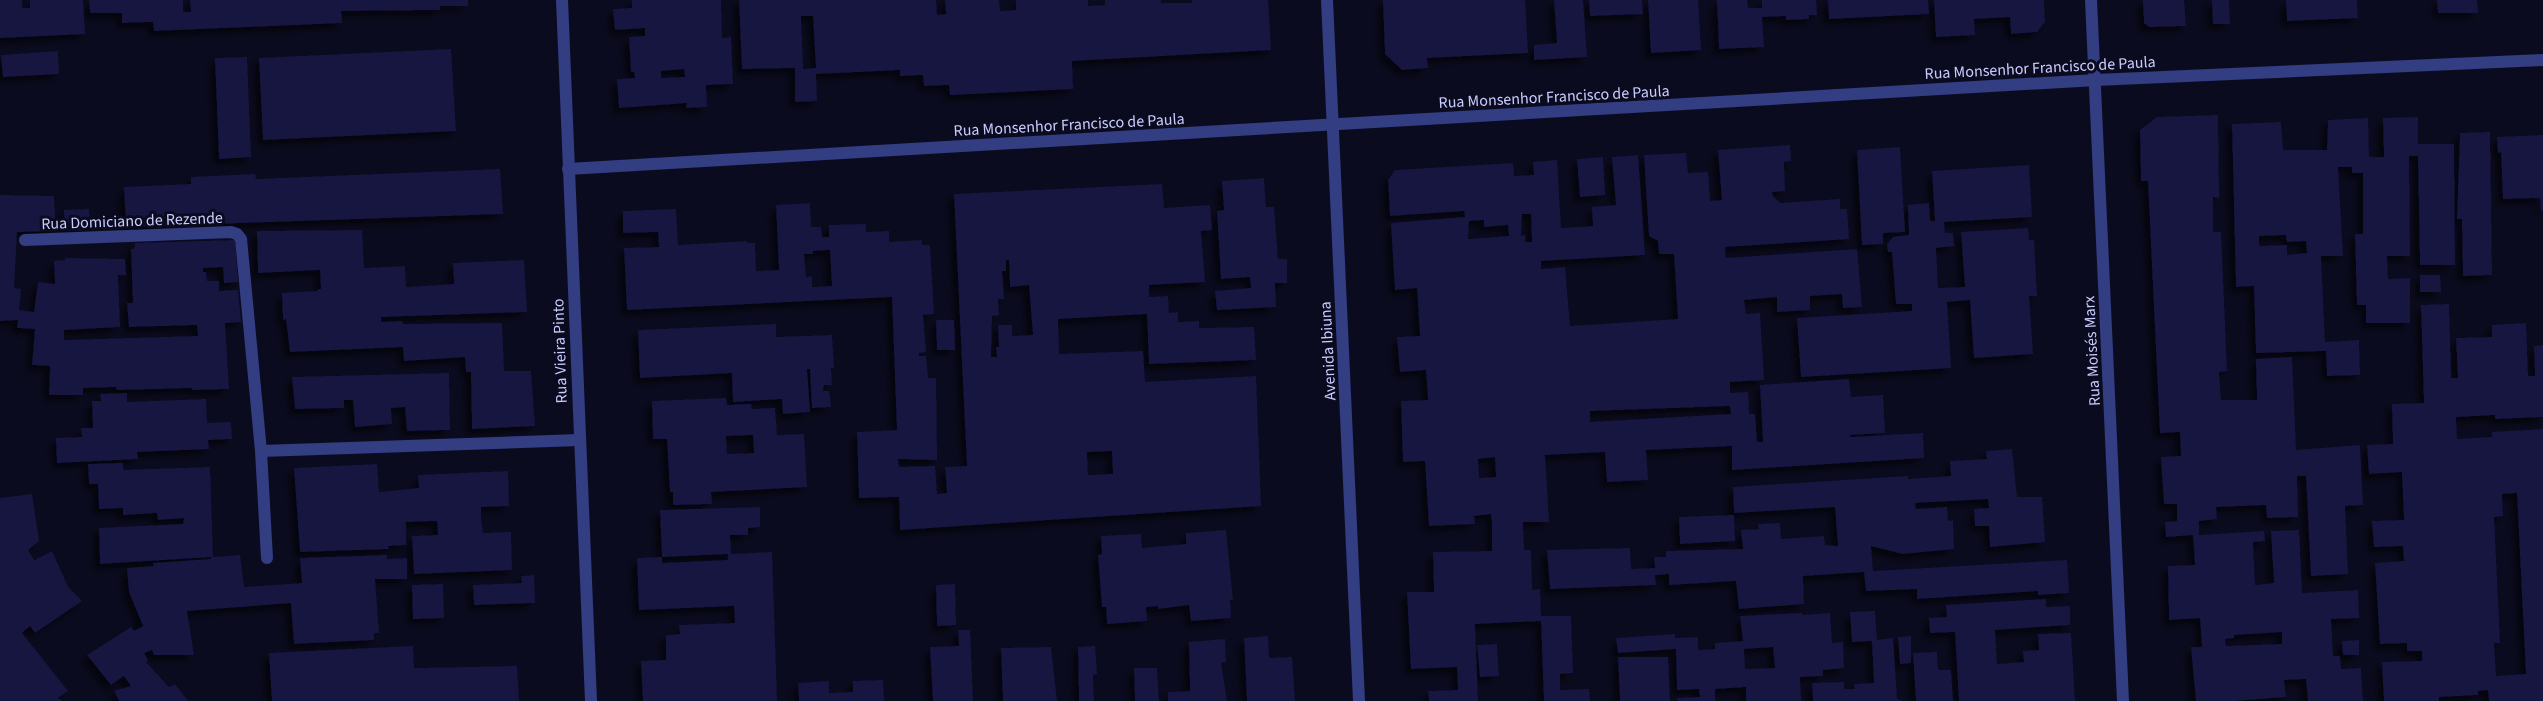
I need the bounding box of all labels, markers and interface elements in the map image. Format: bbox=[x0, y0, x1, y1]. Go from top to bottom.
street label: Rua Monsenhor Francisco de Paula bbox=[1924, 51, 2156, 85]
street label: Rua Monsenhor Francisco de Paula bbox=[1438, 80, 1670, 114]
street label: Rua Monsenhor Francisco de Paula bbox=[953, 108, 1185, 142]
street label: Rua Domiciano de Rezende bbox=[41, 207, 223, 235]
street label: Rua Moisés Marx bbox=[2078, 295, 2106, 407]
street label: Rua Vieira Pinto bbox=[547, 298, 573, 404]
street label: Avenida Ibiuna bbox=[1314, 301, 1342, 401]

